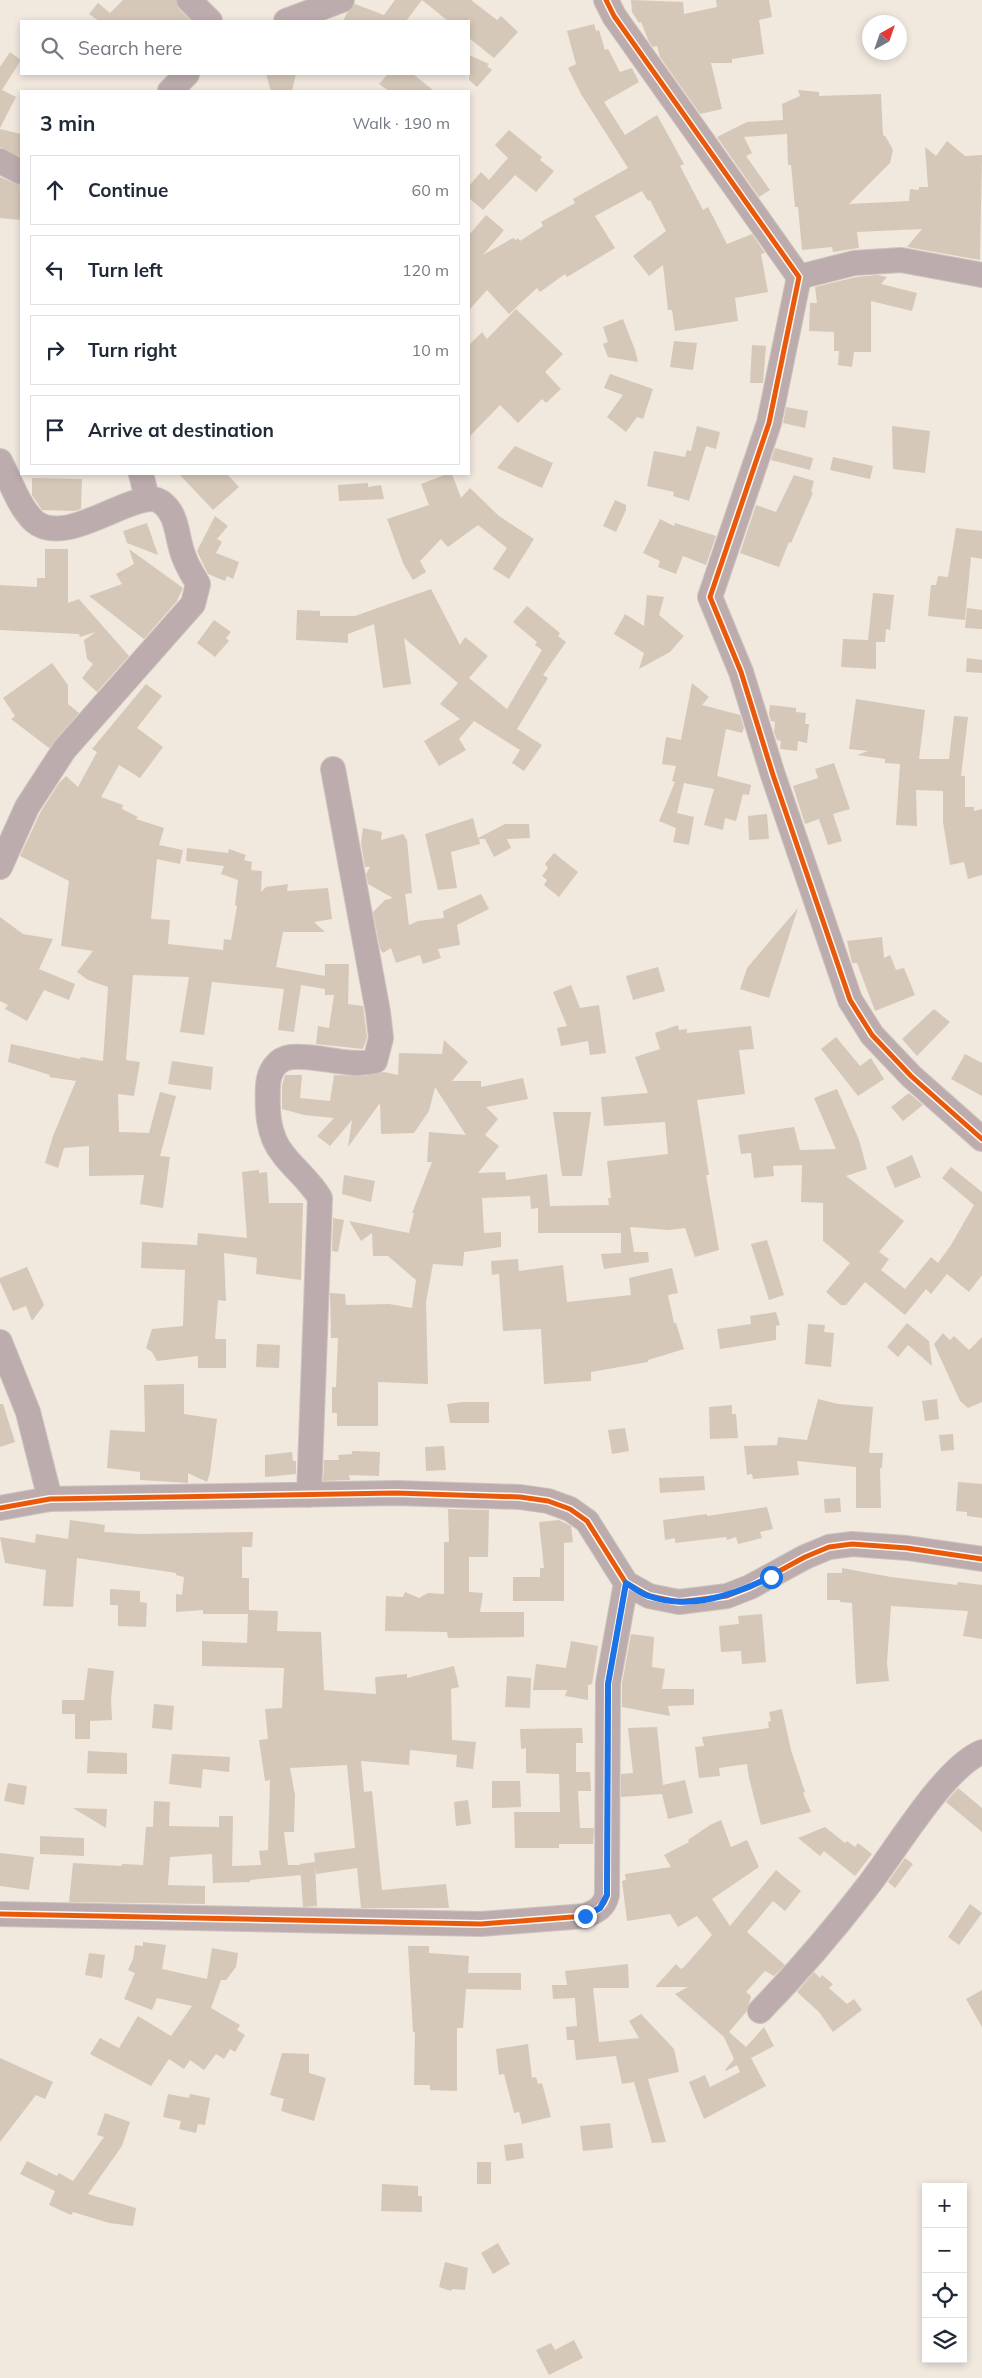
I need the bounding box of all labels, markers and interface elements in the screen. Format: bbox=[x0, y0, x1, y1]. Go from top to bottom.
north arrow bbox=[862, 15, 907, 60]
search box bbox=[20, 20, 470, 75]
icon: search bbox=[38, 34, 66, 62]
text: Search here bbox=[78, 36, 182, 60]
text: 3 min bbox=[40, 110, 95, 136]
text: Walk · 190 m bbox=[352, 113, 450, 133]
icon: ahead bbox=[41, 176, 69, 204]
text: Continue bbox=[88, 178, 168, 202]
text: 60 m bbox=[412, 180, 449, 200]
icon: left bbox=[41, 256, 69, 284]
text: Turn left bbox=[88, 258, 163, 282]
text: 120 m bbox=[402, 260, 449, 280]
icon: right bbox=[41, 336, 69, 364]
text: Turn right bbox=[88, 338, 177, 362]
text: 10 m bbox=[412, 340, 449, 360]
icon: arrive bbox=[41, 416, 69, 444]
text: Arrive at destination bbox=[88, 418, 274, 442]
route start bbox=[760, 1566, 783, 1589]
route end bbox=[574, 1905, 597, 1928]
map controls bbox=[922, 2183, 967, 2363]
button: + bbox=[922, 2183, 967, 2228]
button: − bbox=[922, 2228, 967, 2273]
button: locate bbox=[922, 2273, 967, 2318]
button: layers bbox=[922, 2318, 967, 2363]

